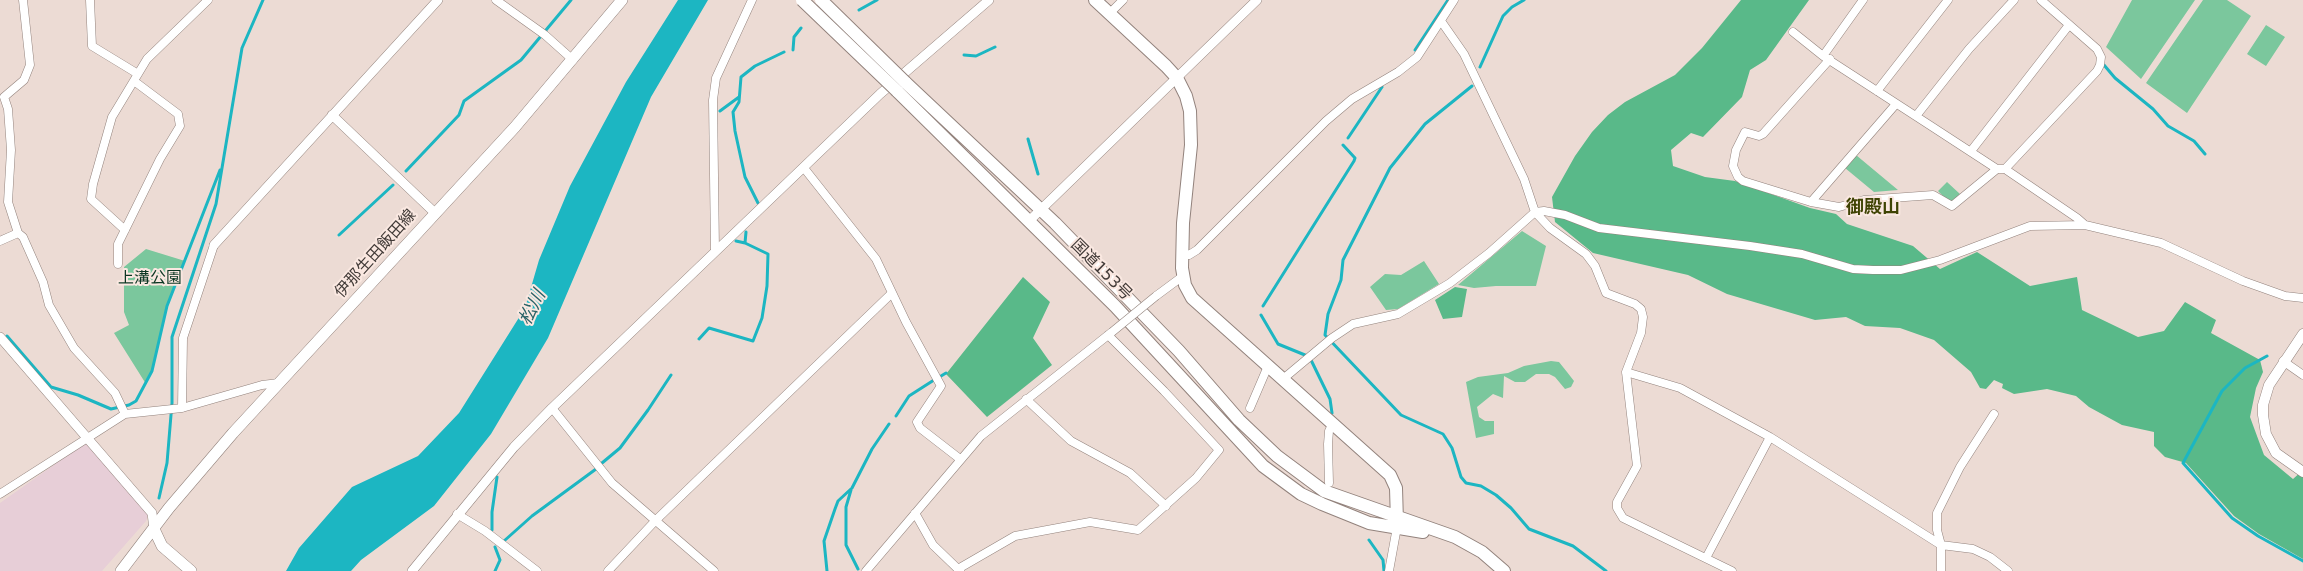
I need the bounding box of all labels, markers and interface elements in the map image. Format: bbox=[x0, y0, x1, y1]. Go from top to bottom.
district label: 御殿山 bbox=[1846, 197, 1900, 219]
street label: 伊那生田飯田線 bbox=[331, 206, 421, 302]
street label: 国道153号 bbox=[1066, 235, 1136, 305]
park label: 上溝公園 bbox=[118, 269, 182, 289]
water label: 松川 bbox=[515, 287, 551, 329]

